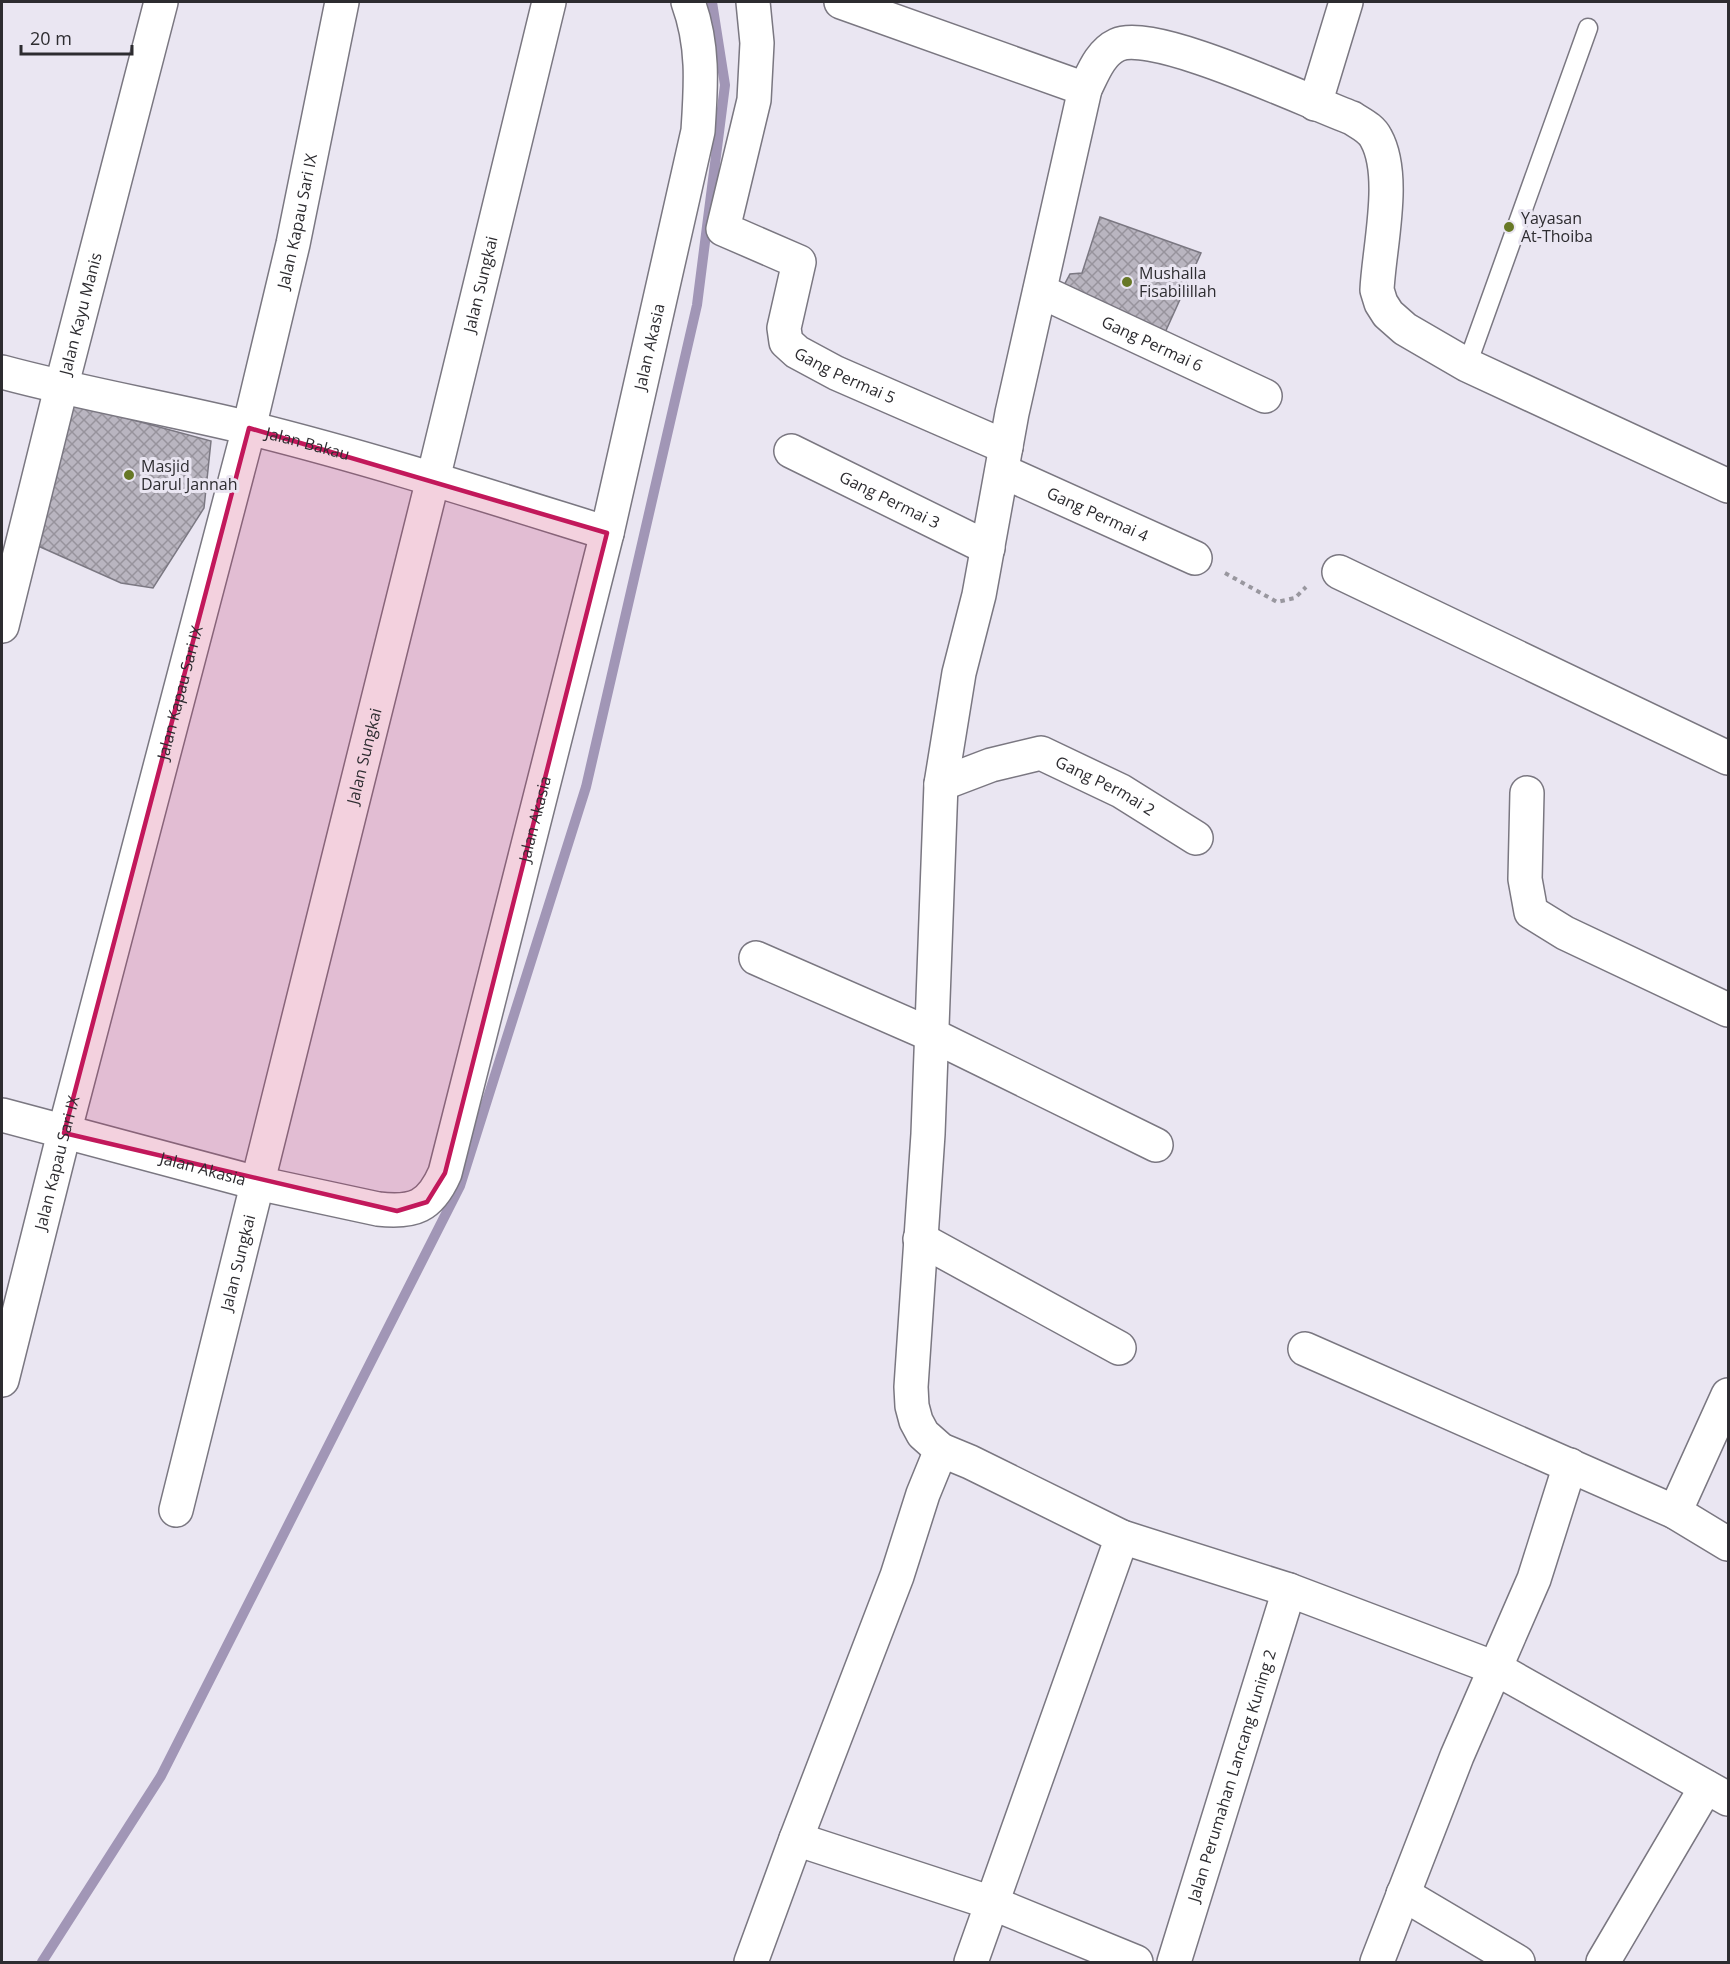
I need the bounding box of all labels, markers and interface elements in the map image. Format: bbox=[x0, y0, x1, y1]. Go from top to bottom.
scale bar bbox=[21, 18, 132, 56]
text: 20 m bbox=[30, 26, 72, 50]
street label: Jalan Kapau Sari IX bbox=[271, 151, 322, 293]
place label: Yayasan At-Thoiba bbox=[1521, 207, 1593, 247]
marker: Yayasan At-Thoiba bbox=[1502, 220, 1516, 234]
street label: Jalan Sungkai bbox=[458, 234, 503, 337]
street label: Jalan Kayu Manis bbox=[53, 250, 107, 379]
place label: Mushalla Fisabilillah bbox=[1139, 262, 1217, 302]
marker: Mushalla Fisabilillah bbox=[1120, 275, 1134, 289]
street label: Jalan Akasia bbox=[628, 301, 670, 394]
street label: Gang Permai 6 bbox=[1098, 310, 1207, 377]
street label: Gang Permai 5 bbox=[791, 342, 899, 409]
street label: Jalan Bakau bbox=[261, 421, 352, 465]
place label: Masjid Darul Jannah bbox=[141, 455, 238, 495]
street label: Gang Permai 3 bbox=[836, 466, 944, 534]
marker: Masjid Darul Jannah bbox=[122, 468, 136, 482]
street label: Gang Permai 4 bbox=[1043, 482, 1152, 547]
street label: Jalan Kapau Sari IX bbox=[151, 623, 208, 764]
street label: Jalan Sungkai bbox=[341, 706, 387, 808]
street label: Gang Permai 2 bbox=[1052, 751, 1159, 821]
street label: Jalan Akasia bbox=[513, 774, 556, 866]
street label: Jalan Kapau Sari IX bbox=[29, 1093, 85, 1234]
street label: Jalan Akasia bbox=[156, 1146, 248, 1191]
street label: Jalan Sungkai bbox=[215, 1212, 260, 1315]
street label: Jalan Perumahan Lancang Kuning 2 bbox=[1182, 1647, 1281, 1906]

